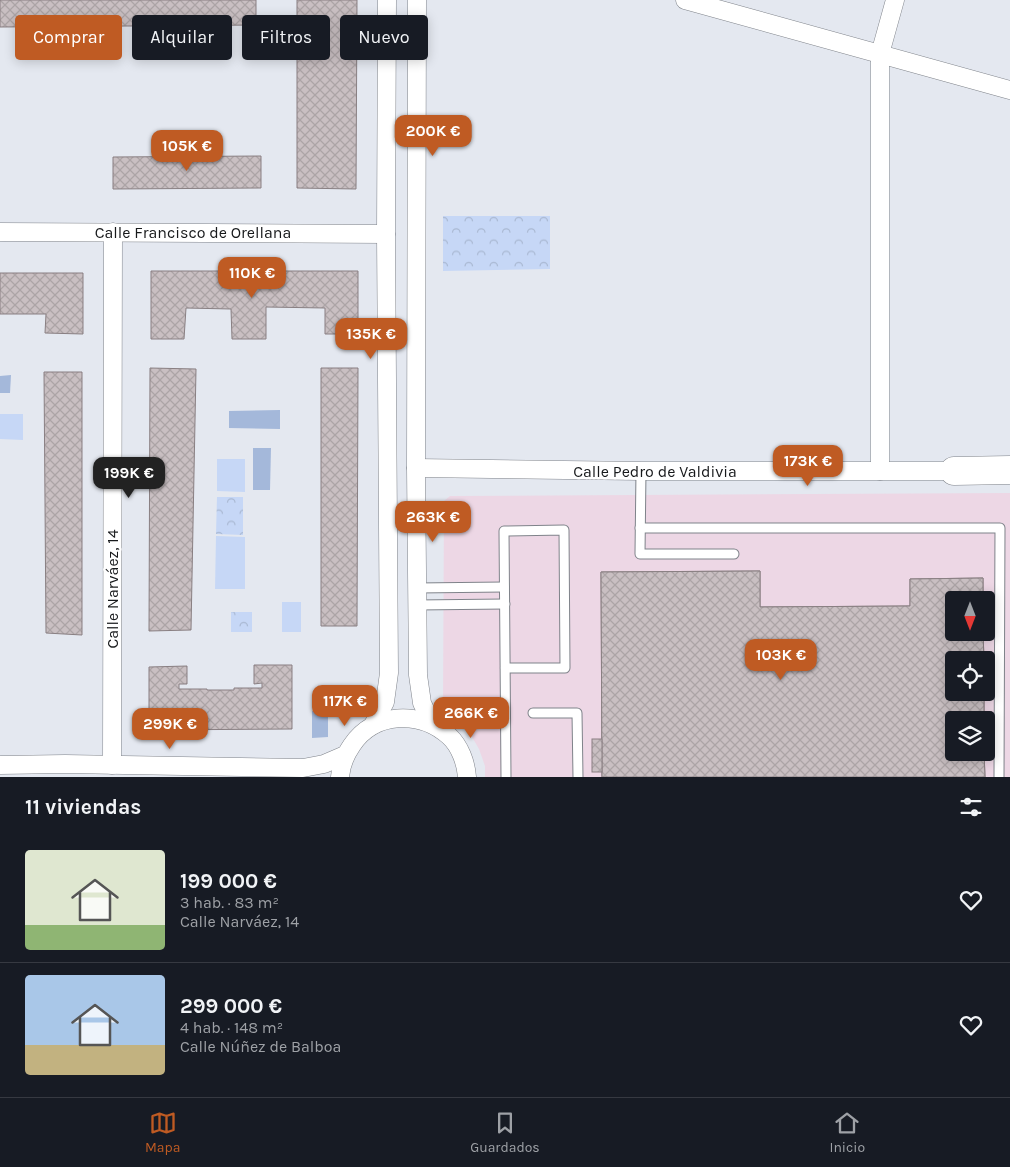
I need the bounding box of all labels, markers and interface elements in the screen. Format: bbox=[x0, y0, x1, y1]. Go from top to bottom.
chip: Comprar bbox=[15, 15, 122, 60]
chip: Alquilar bbox=[132, 15, 232, 60]
chip: Filtros bbox=[242, 15, 330, 60]
chip: Nuevo bbox=[340, 15, 428, 60]
pin: 200K € bbox=[392, 114, 474, 157]
text: 200K € bbox=[406, 121, 460, 140]
pin: 105K € bbox=[146, 130, 228, 172]
text: 105K € bbox=[162, 136, 212, 155]
street label: Calle Francisco de Orellana bbox=[95, 223, 291, 242]
pin: 110K € bbox=[211, 256, 293, 299]
text: 110K € bbox=[229, 263, 275, 282]
pin: 135K € bbox=[330, 318, 412, 360]
text: 135K € bbox=[346, 324, 396, 343]
pin: 173K € bbox=[767, 444, 849, 487]
text: 173K € bbox=[784, 451, 832, 470]
pin: 199K € bbox=[88, 456, 170, 499]
street label: Calle Pedro de Valdivia bbox=[573, 462, 737, 481]
text: 199K € bbox=[104, 463, 154, 482]
pin: 263K € bbox=[392, 500, 474, 543]
text: 263K € bbox=[406, 507, 460, 526]
street label: Calle Narváez, 14 bbox=[103, 529, 122, 649]
north arrow bbox=[945, 591, 995, 641]
map controls bbox=[945, 591, 995, 761]
pin: 103K € bbox=[740, 638, 822, 681]
text: 103K € bbox=[756, 645, 806, 664]
button: locate bbox=[945, 651, 995, 701]
pin: 117K € bbox=[304, 684, 386, 727]
text: 117K € bbox=[323, 691, 367, 710]
pin: 266K € bbox=[430, 696, 512, 739]
text: 266K € bbox=[444, 703, 498, 722]
pin: 299K € bbox=[129, 708, 211, 750]
button: layers bbox=[945, 711, 995, 761]
text: 299K € bbox=[143, 714, 197, 733]
icon: filters bbox=[957, 793, 985, 821]
text: 11 viviendas bbox=[25, 795, 141, 819]
text: 199 000 € bbox=[180, 869, 277, 893]
icon: home bbox=[65, 870, 125, 930]
icon: heart bbox=[957, 886, 985, 914]
text: 3 hab. · 83 m² bbox=[180, 893, 279, 912]
text: Calle Narváez, 14 bbox=[180, 912, 299, 931]
text: 299 000 € bbox=[180, 994, 282, 1018]
icon: home bbox=[65, 995, 125, 1055]
icon: heart bbox=[957, 1011, 985, 1039]
text: 4 hab. · 148 m² bbox=[180, 1018, 283, 1037]
text: Calle Núñez de Balboa bbox=[180, 1037, 341, 1056]
tab: Mapa bbox=[145, 1109, 180, 1156]
tab: Guardados bbox=[470, 1109, 540, 1156]
tab: Inicio bbox=[830, 1109, 865, 1156]

